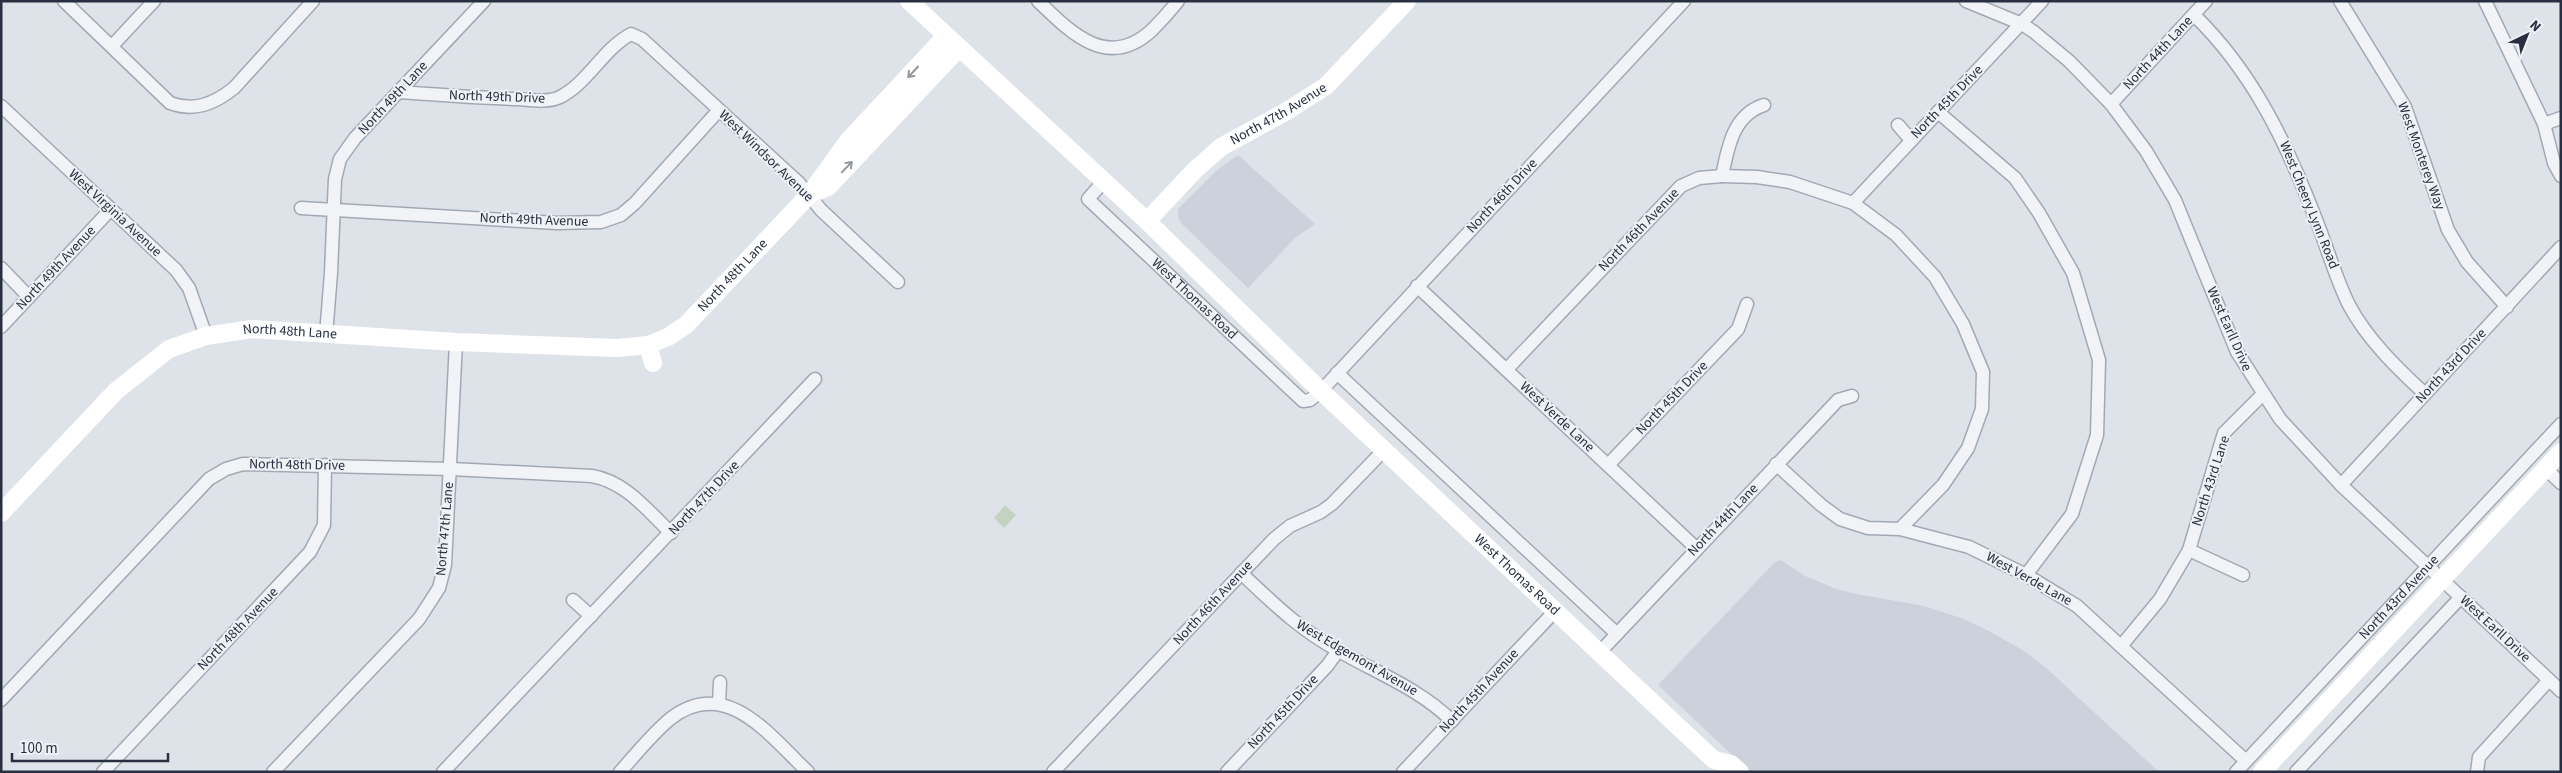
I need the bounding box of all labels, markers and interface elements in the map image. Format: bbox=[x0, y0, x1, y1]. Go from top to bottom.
north arrow bbox=[2502, 10, 2552, 60]
street label: North 44th Lane bbox=[2119, 12, 2197, 94]
text: N bbox=[2525, 16, 2545, 37]
street label: North 49th Lane bbox=[354, 57, 432, 139]
street label: North 45th Drive bbox=[1906, 60, 1988, 143]
one-way arrow bbox=[907, 65, 919, 78]
street label: North 47th Avenue bbox=[1227, 78, 1331, 150]
street label: North 49th Drive bbox=[449, 85, 545, 109]
street label: West Monterey Way bbox=[2392, 99, 2450, 213]
street label: West Windsor Avenue bbox=[714, 105, 818, 207]
street label: West Cheery Lynn Road bbox=[2274, 138, 2344, 272]
street label: North 46th Drive bbox=[1462, 154, 1542, 238]
one-way arrow bbox=[841, 160, 853, 173]
street label: West Virginia Avenue bbox=[64, 164, 166, 262]
street label: North 46th Avenue bbox=[1594, 184, 1684, 276]
street label: North 49th Avenue bbox=[479, 208, 589, 232]
street label: North 49th Avenue bbox=[12, 221, 100, 315]
street label: North 48th Lane bbox=[693, 234, 773, 317]
street label: West Thomas Road bbox=[1147, 254, 1242, 344]
street label: West Earll Drive bbox=[2201, 284, 2257, 375]
street label: North 48th Lane bbox=[241, 319, 338, 344]
street label: North 43rd Drive bbox=[2411, 324, 2491, 408]
street label: North 45th Drive bbox=[1631, 356, 1713, 439]
street label: West Verde Lane bbox=[1515, 377, 1599, 457]
street label: North 43rd Lane bbox=[2187, 433, 2235, 529]
street label: North 48th Drive bbox=[249, 454, 345, 476]
street label: North 47th Drive bbox=[664, 456, 744, 540]
street label: North 44th Lane bbox=[1683, 479, 1763, 561]
street label: North 47th Lane bbox=[431, 481, 459, 577]
street label: West Thomas Road bbox=[1469, 530, 1564, 620]
street label: West Verde Lane bbox=[1982, 547, 2076, 611]
street label: North 43rd Avenue bbox=[2355, 551, 2444, 644]
street label: North 46th Avenue bbox=[1169, 556, 1257, 650]
street label: North 48th Avenue bbox=[193, 583, 283, 675]
street label: West Earll Drive bbox=[2455, 591, 2535, 667]
street label: West Edgemont Avenue bbox=[1292, 615, 1422, 701]
street label: North 45th Avenue bbox=[1435, 644, 1523, 738]
street label: North 45th Drive bbox=[1243, 670, 1323, 754]
scale bar bbox=[12, 730, 169, 762]
text: 100 m bbox=[20, 738, 58, 759]

